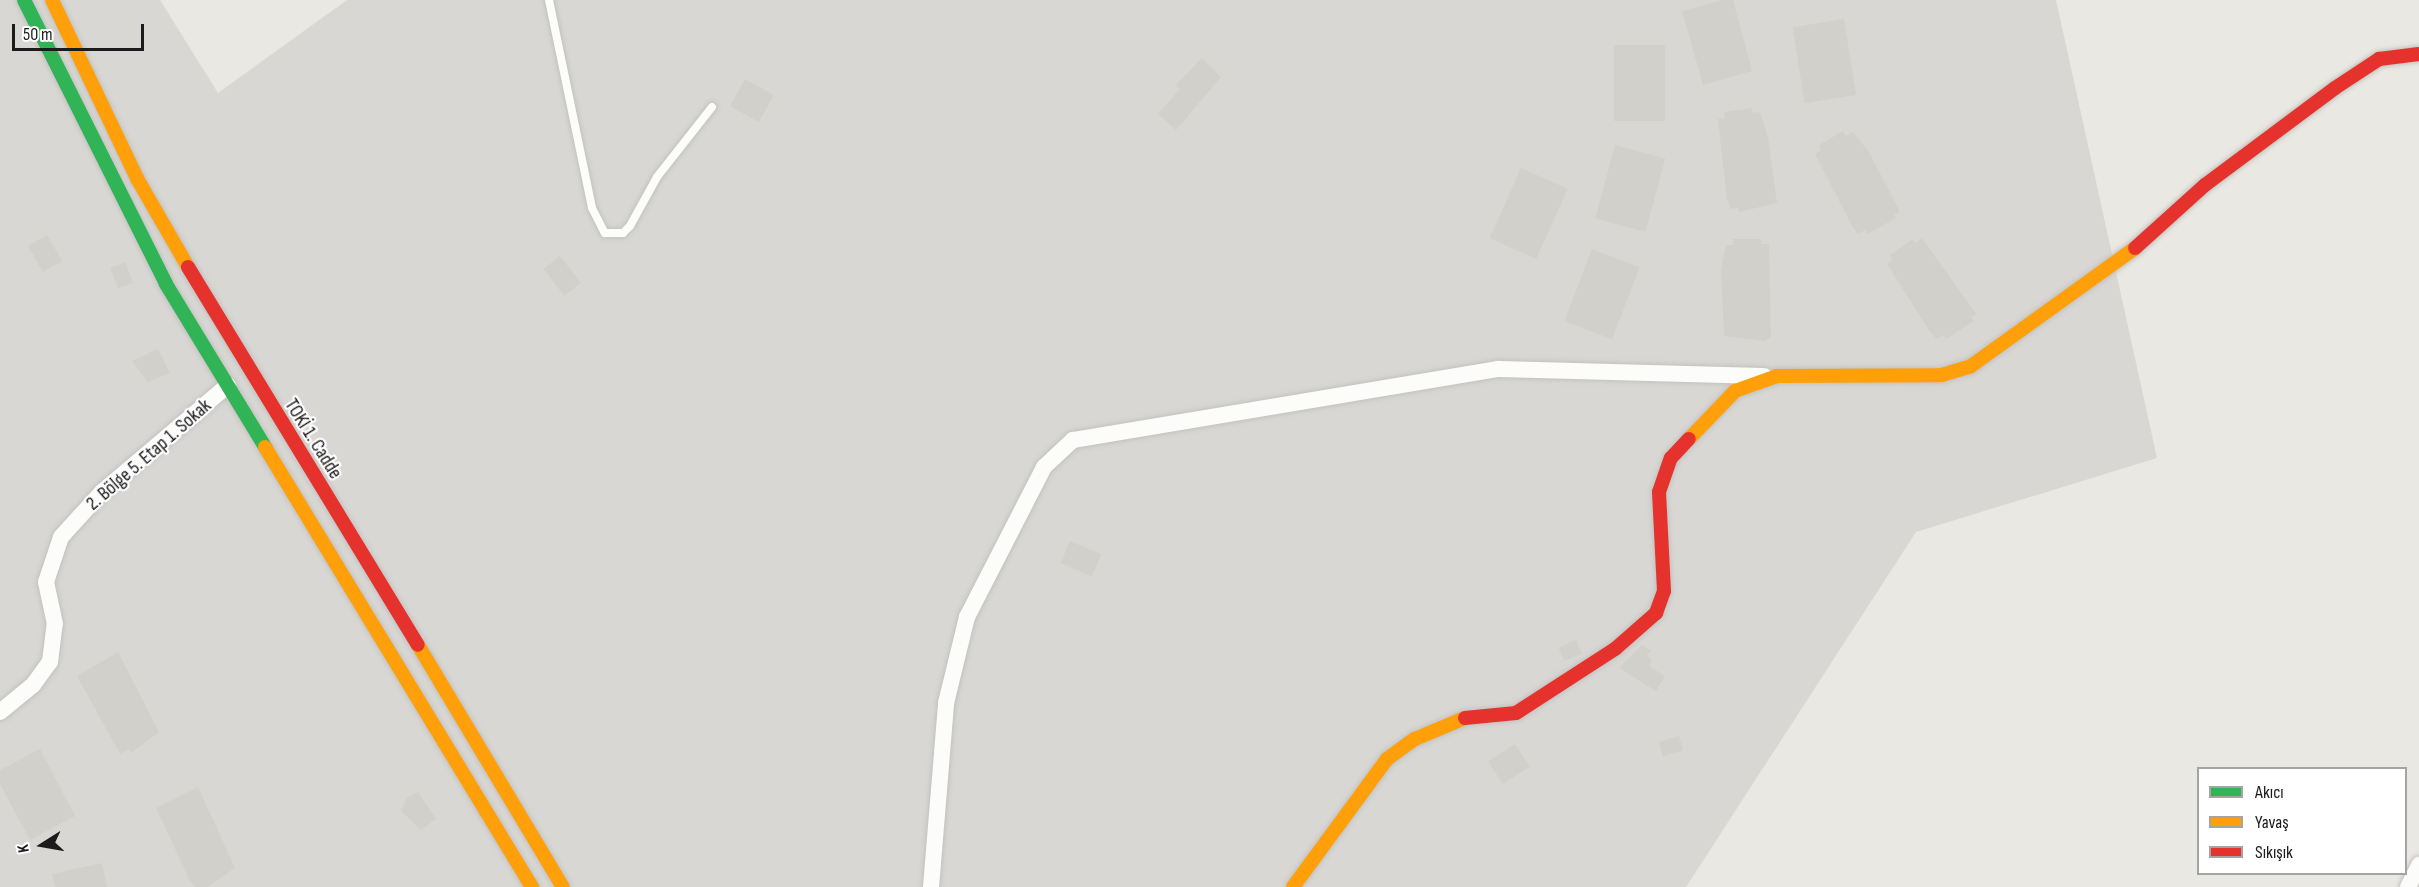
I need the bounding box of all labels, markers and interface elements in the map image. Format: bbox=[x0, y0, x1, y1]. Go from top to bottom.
scale bar bbox=[15, 12, 147, 50]
text: 50 m bbox=[23, 24, 53, 45]
street label: 2. Bölge 5. Etap 1. Sokak bbox=[82, 394, 216, 516]
street label: TOKİ 1. Cadde bbox=[279, 394, 347, 484]
legend bbox=[2197, 767, 2407, 875]
text: Akıcı bbox=[2255, 782, 2284, 803]
text: Yavaş bbox=[2255, 812, 2289, 833]
north arrow bbox=[12, 815, 72, 875]
text: Sıkışık bbox=[2255, 842, 2293, 863]
text: K bbox=[14, 843, 34, 854]

